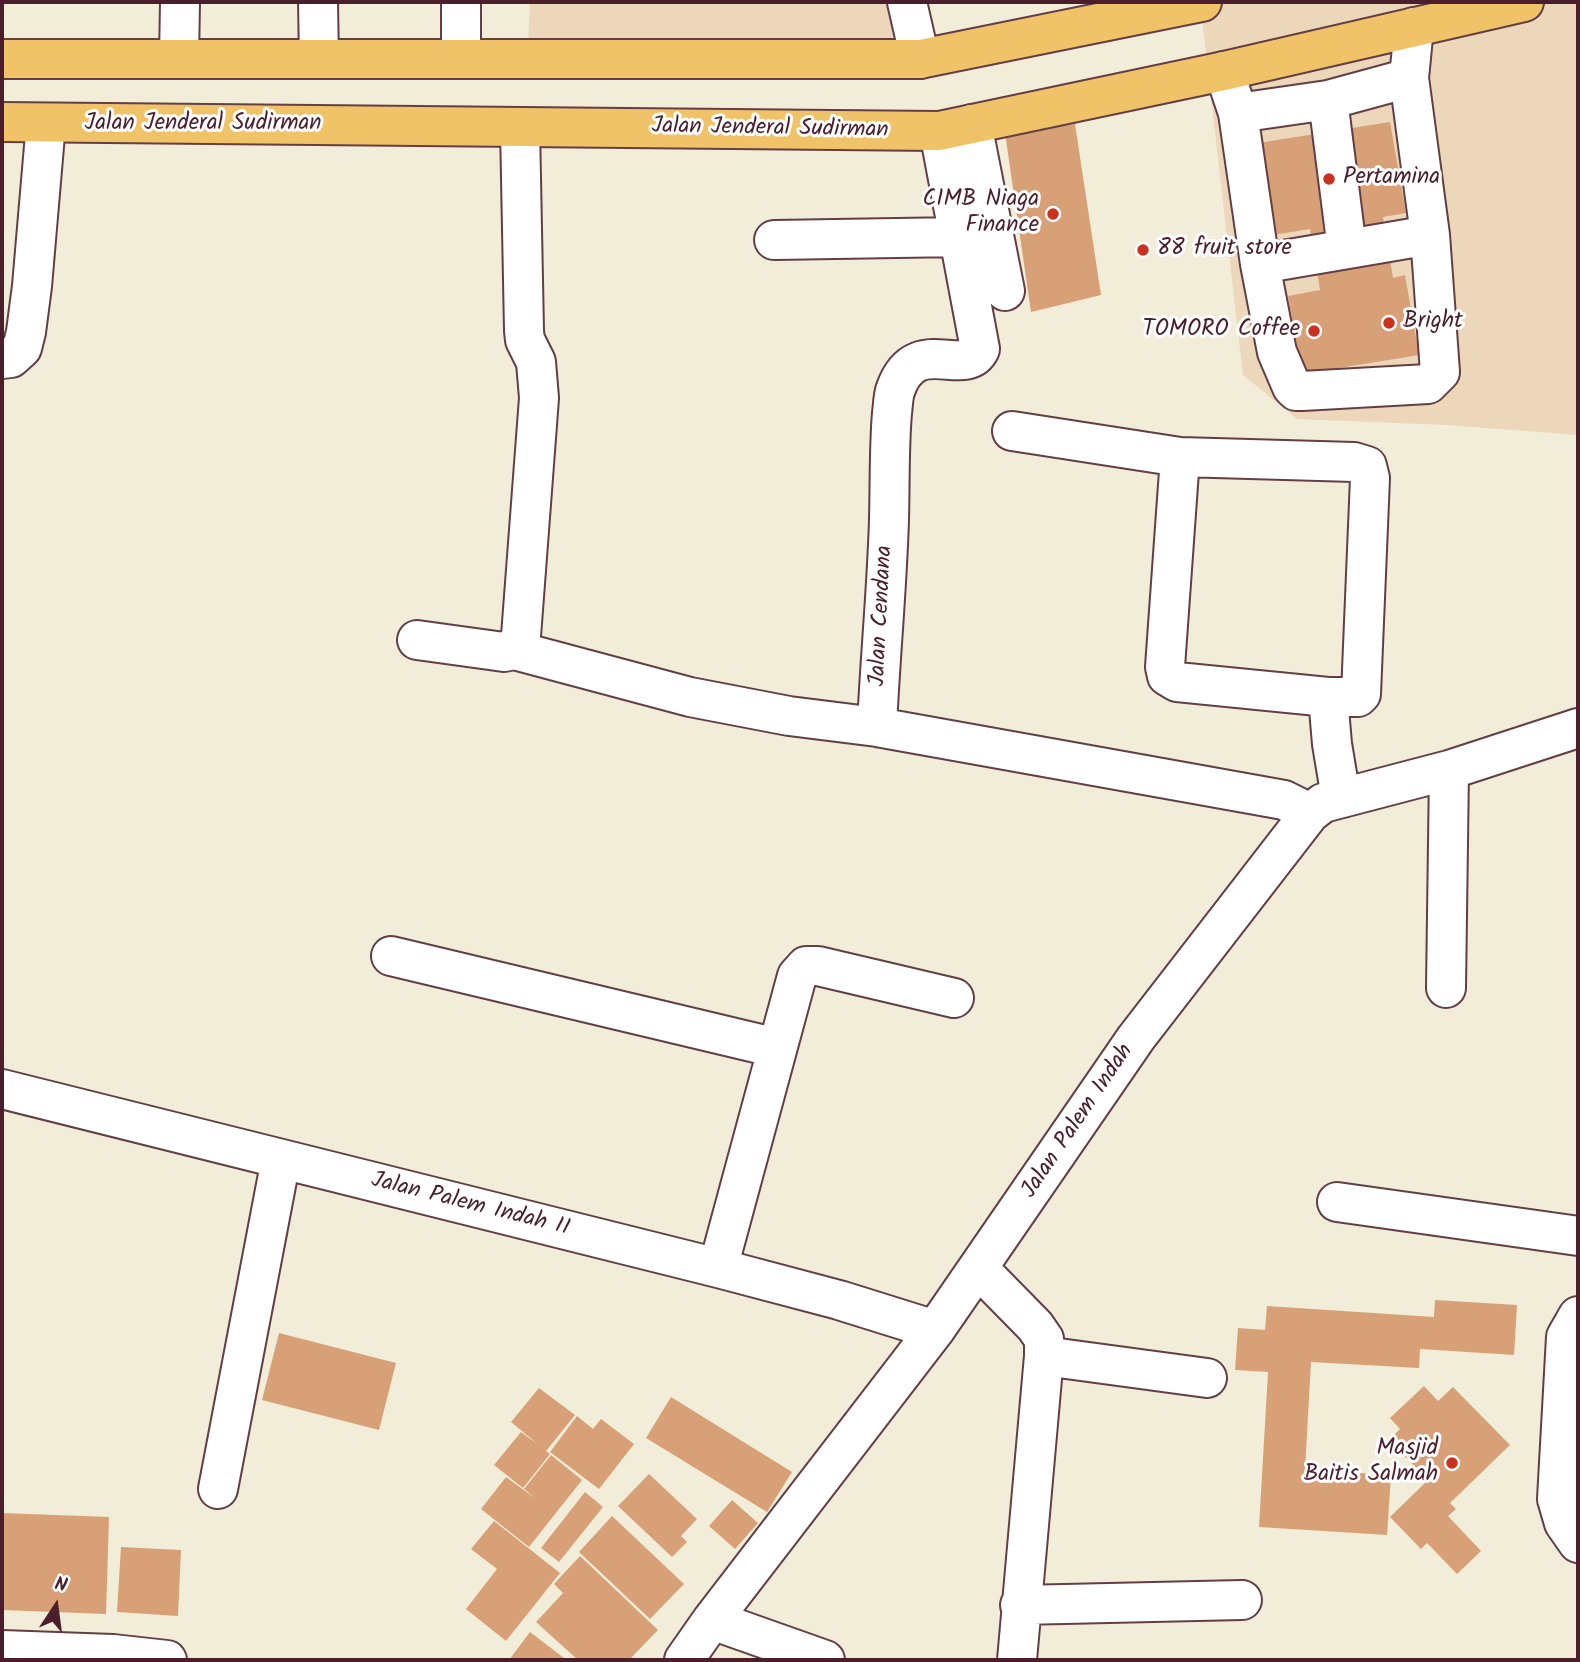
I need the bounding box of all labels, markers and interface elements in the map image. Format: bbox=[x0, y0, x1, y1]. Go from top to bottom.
street label: Jalan Jenderal Sudirman bbox=[84, 111, 322, 139]
street label: Jalan Jenderal Sudirman bbox=[651, 114, 889, 146]
place label: Pertamina bbox=[1343, 165, 1440, 193]
marker: Pertamina bbox=[1321, 171, 1337, 187]
place label: CIMB Niaga Finance bbox=[923, 187, 1039, 241]
marker: CIMB Niaga Finance bbox=[1045, 206, 1061, 222]
place label: 88 fruit store bbox=[1157, 236, 1292, 264]
marker: 88 fruit store bbox=[1135, 242, 1151, 258]
place label: Bright bbox=[1403, 309, 1463, 337]
marker: Bright bbox=[1381, 315, 1397, 331]
place label: TOMORO Coffee bbox=[1142, 317, 1300, 345]
marker: TOMORO Coffee bbox=[1306, 323, 1322, 339]
street label: Jalan Cendana bbox=[866, 545, 900, 687]
street label: Jalan Palem Indah bbox=[1017, 1040, 1141, 1204]
street label: Jalan Palem Indah II bbox=[368, 1168, 572, 1244]
place label: Masjid Baitis Salmah bbox=[1304, 1436, 1438, 1490]
marker: Masjid Baitis Salmah bbox=[1444, 1455, 1460, 1471]
text: N bbox=[52, 1570, 70, 1602]
north arrow bbox=[21, 1571, 91, 1641]

